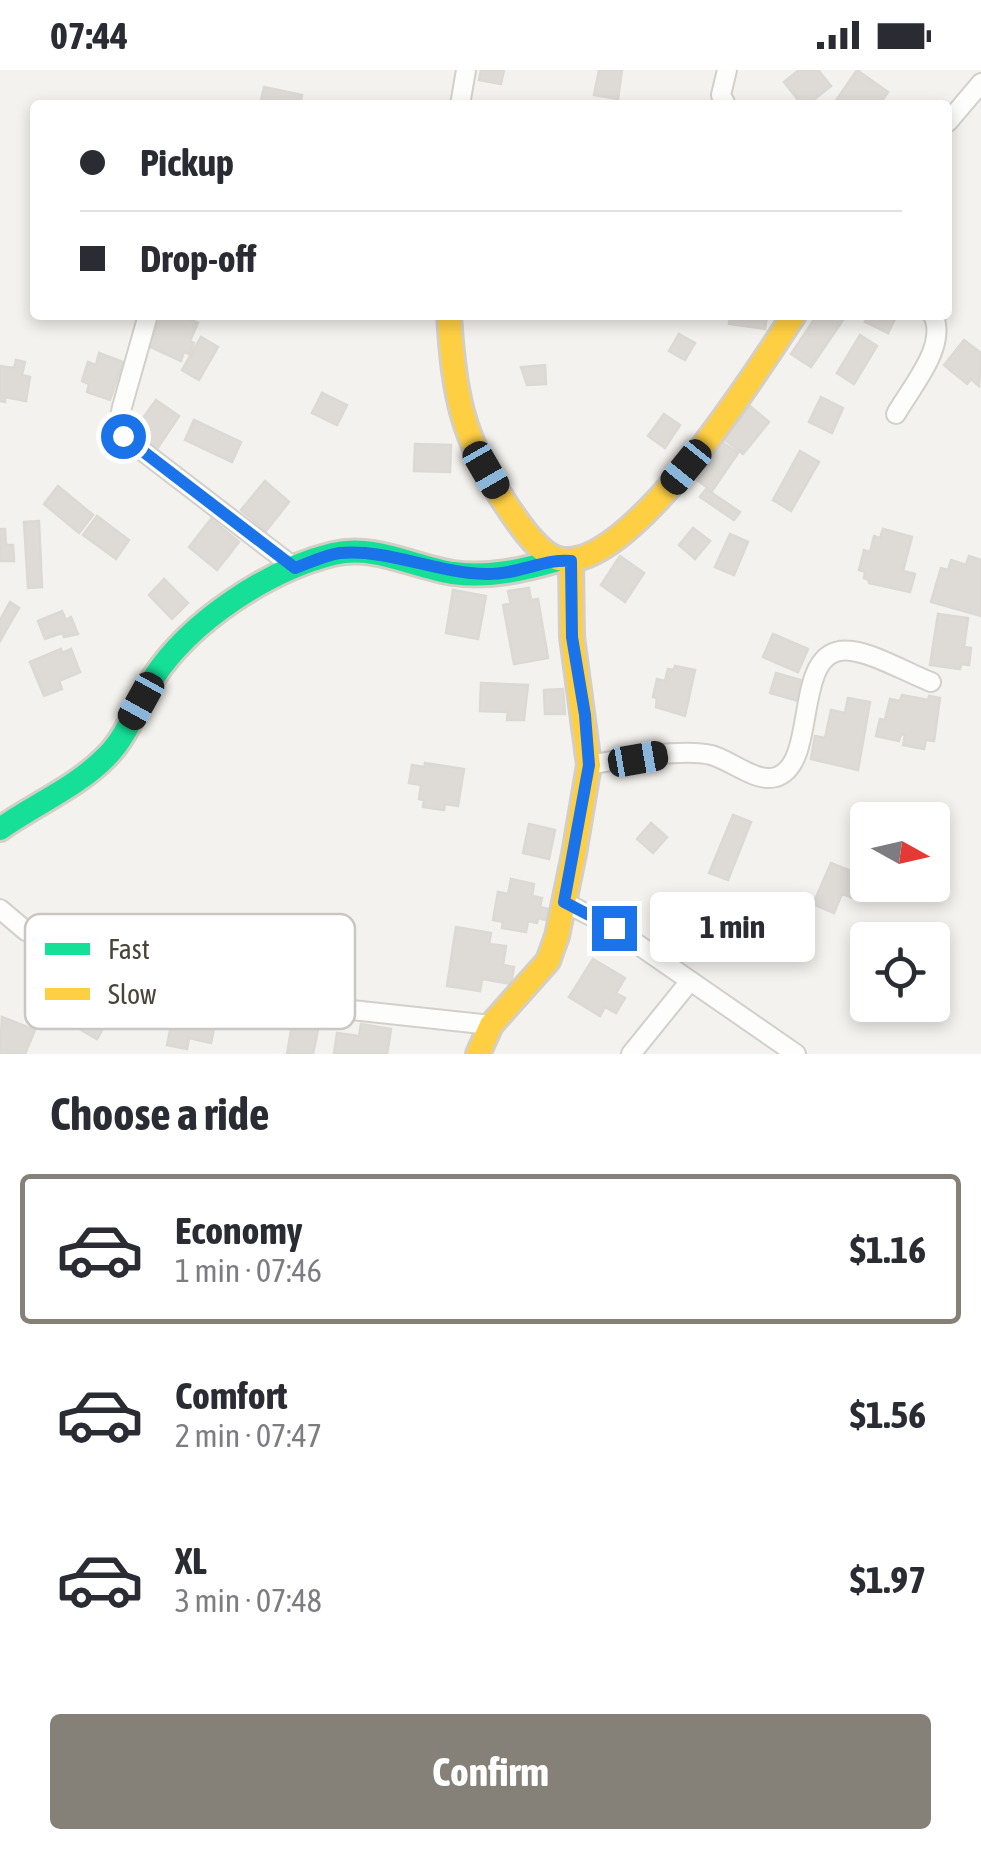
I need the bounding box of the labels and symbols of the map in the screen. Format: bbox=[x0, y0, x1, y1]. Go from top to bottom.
route start bbox=[101, 414, 146, 459]
car bbox=[655, 434, 717, 500]
car bbox=[458, 437, 514, 503]
car bbox=[113, 667, 169, 735]
car bbox=[606, 739, 670, 779]
north arrow bbox=[850, 802, 950, 902]
callout: 1 min bbox=[649, 893, 814, 963]
route end bbox=[592, 906, 637, 951]
legend bbox=[25, 914, 355, 1029]
text: Fast bbox=[108, 933, 150, 965]
text: Slow bbox=[108, 978, 157, 1010]

